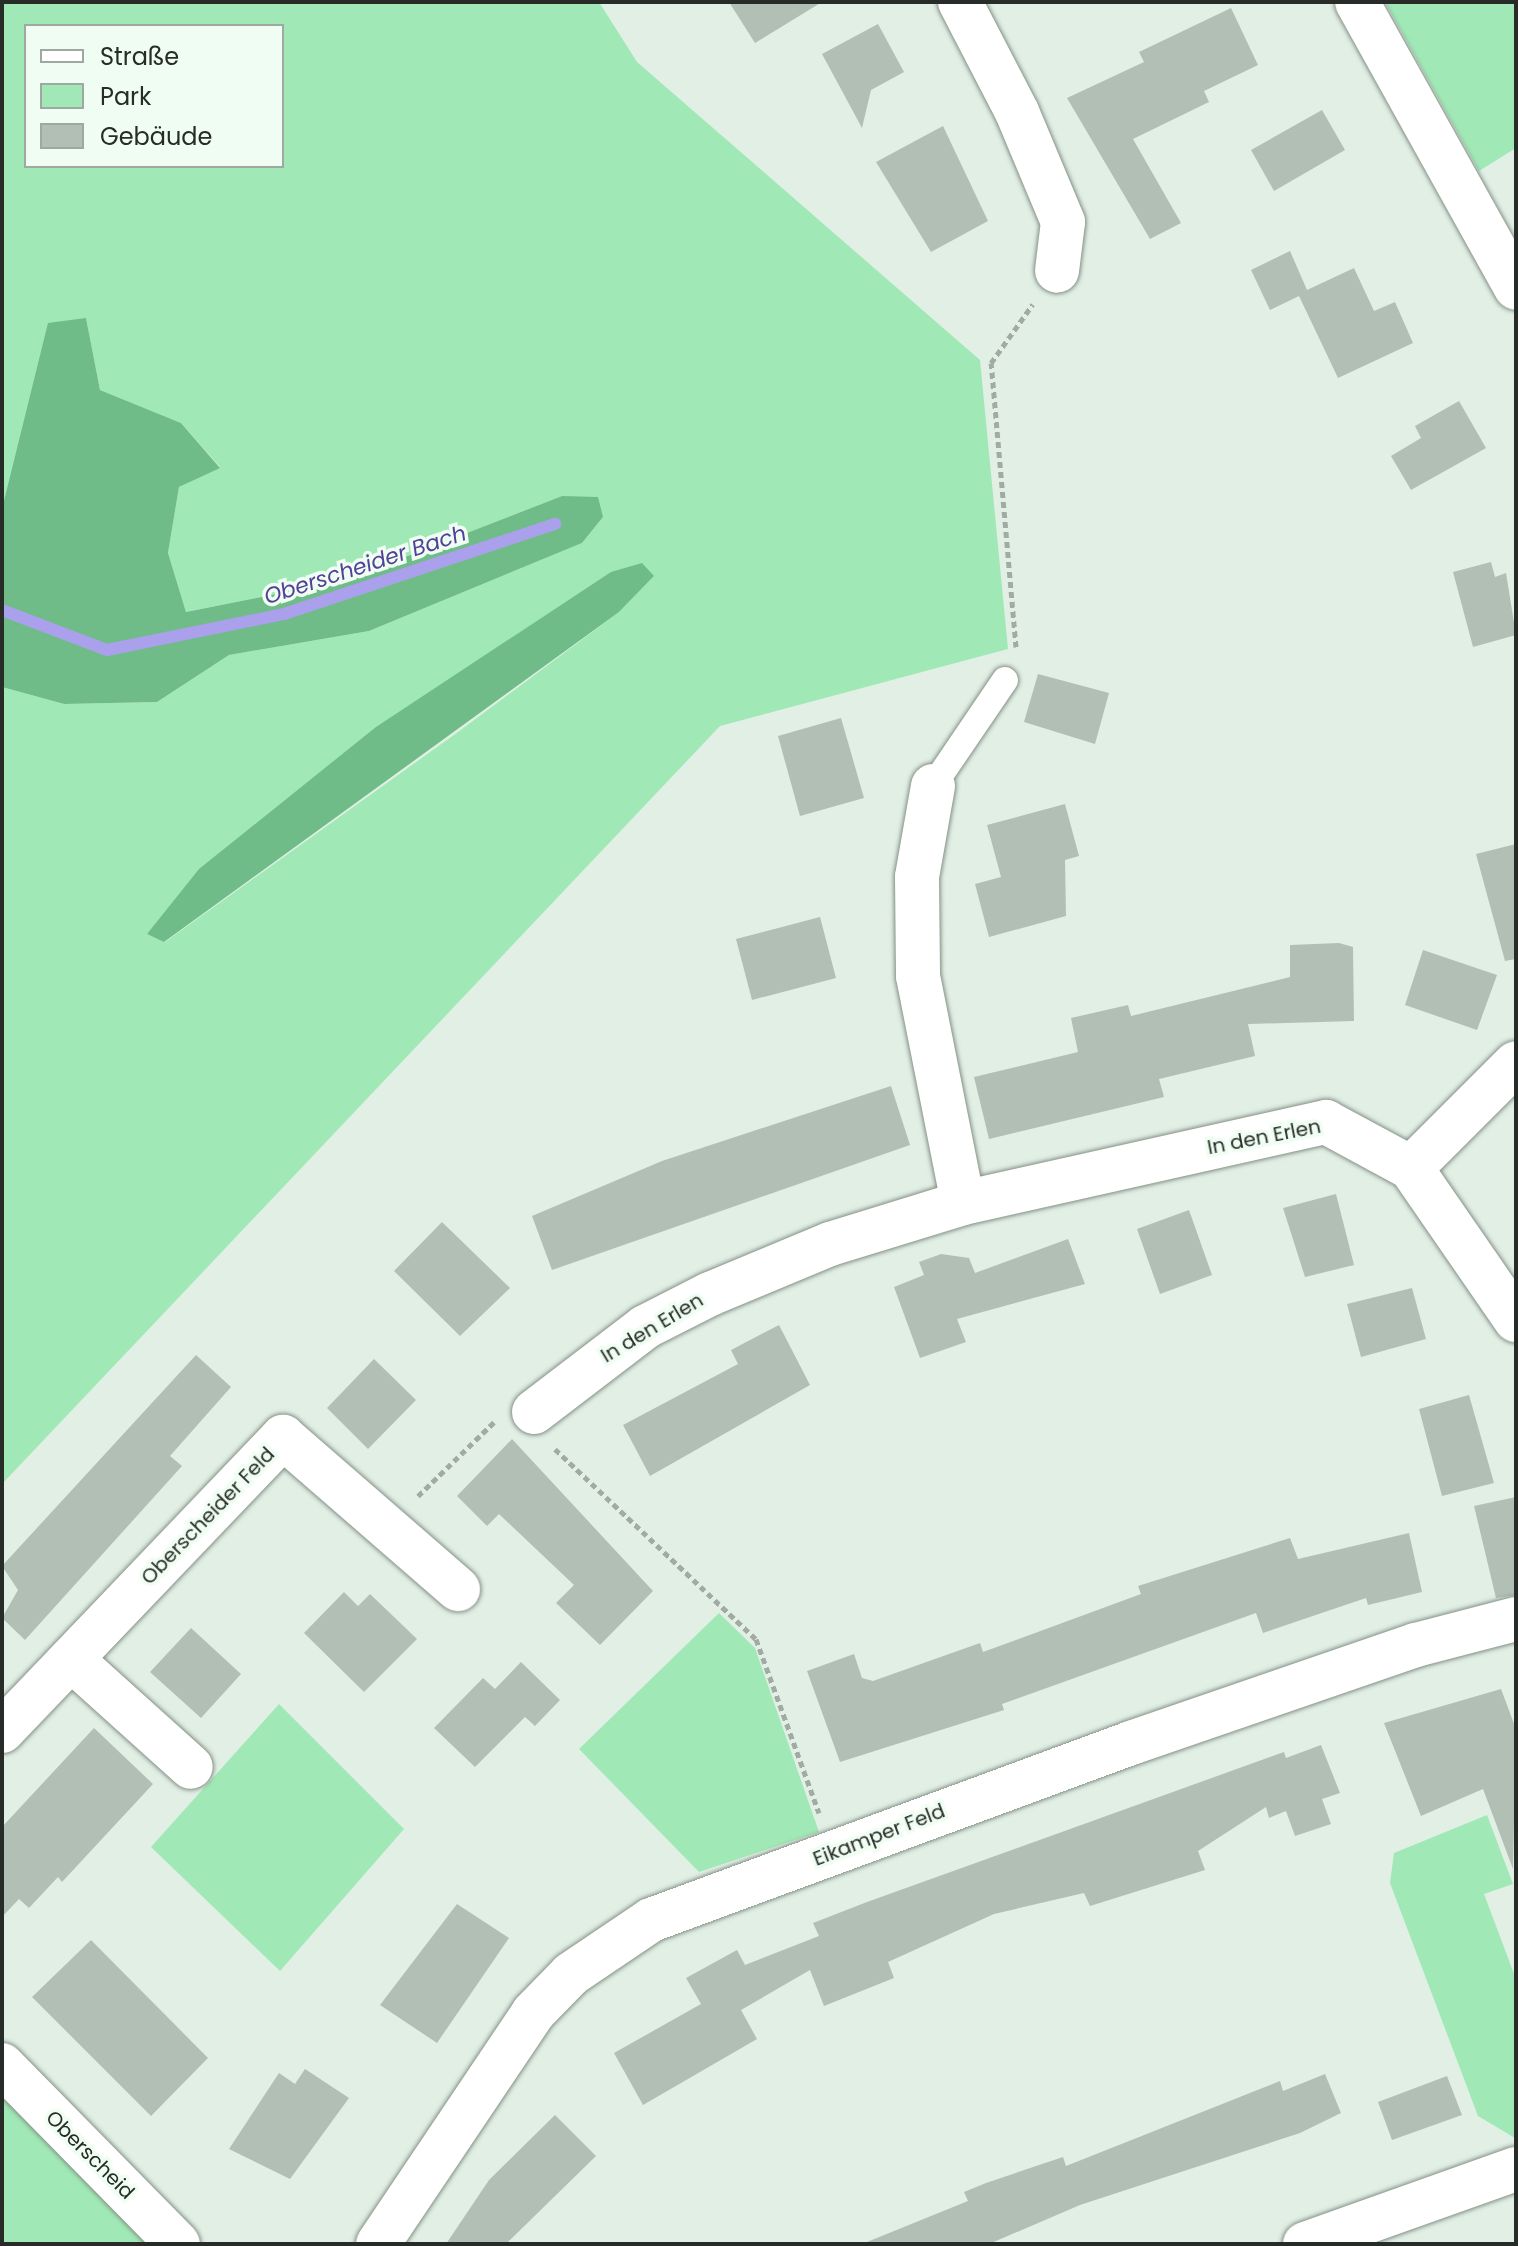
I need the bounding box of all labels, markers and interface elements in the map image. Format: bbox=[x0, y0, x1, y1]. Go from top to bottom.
legend bbox=[24, 24, 284, 168]
text: Straße bbox=[100, 40, 179, 73]
text: Park bbox=[100, 80, 151, 113]
text: Gebäude bbox=[100, 120, 212, 153]
water label: Oberscheider Bach bbox=[261, 520, 469, 610]
street label: In den Erlen bbox=[1205, 1114, 1323, 1160]
street label: In den Erlen bbox=[597, 1288, 707, 1368]
street label: Oberscheider Feld bbox=[136, 1442, 280, 1590]
street label: Eikamper Feld bbox=[810, 1799, 948, 1871]
street label: Oberscheid bbox=[41, 2106, 139, 2204]

